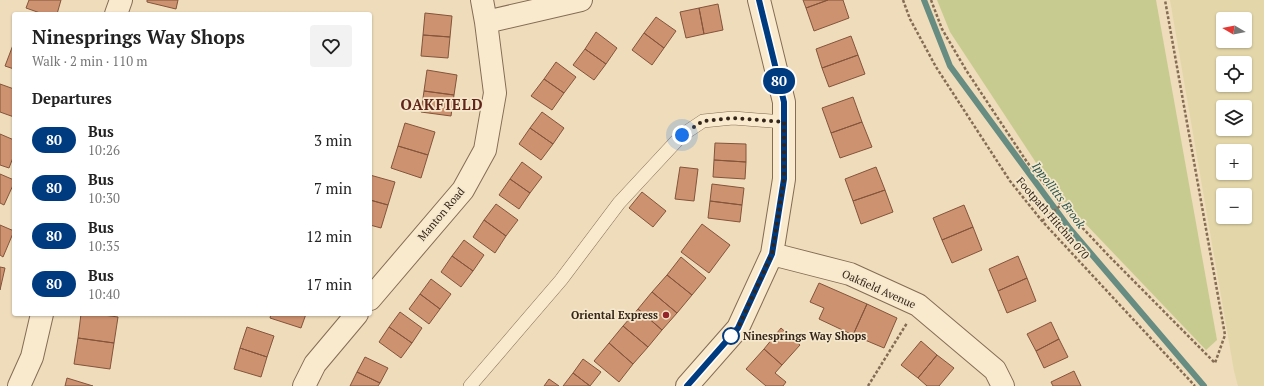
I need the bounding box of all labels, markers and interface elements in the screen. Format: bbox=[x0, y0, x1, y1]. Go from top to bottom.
north arrow bbox=[1216, 12, 1252, 48]
map controls bbox=[1216, 12, 1252, 224]
text: Ninesprings Way Shops bbox=[32, 24, 245, 49]
button: heart bbox=[310, 25, 352, 67]
text: Walk · 2 min · 110 m bbox=[32, 52, 147, 70]
button: locate bbox=[1216, 56, 1252, 92]
line badge: 80 bbox=[761, 68, 797, 94]
text: 80 bbox=[771, 71, 787, 90]
text: Departures bbox=[32, 88, 112, 108]
district label: OAKFIELD bbox=[400, 94, 484, 114]
button: layers bbox=[1216, 100, 1252, 136]
text: Bus bbox=[88, 121, 114, 141]
your location bbox=[672, 125, 692, 145]
text: 80 bbox=[46, 130, 62, 149]
text: 3 min bbox=[314, 130, 352, 150]
text: 10:26 bbox=[88, 141, 120, 159]
button: + bbox=[1216, 144, 1252, 180]
water label: Ippollitts Brook bbox=[1029, 158, 1089, 231]
text: Bus bbox=[88, 169, 114, 189]
street label: Footpath Hitchin 070 bbox=[1014, 174, 1093, 262]
text: 80 bbox=[46, 178, 62, 197]
text: 7 min bbox=[314, 178, 352, 198]
street label: Manton Road bbox=[415, 184, 467, 244]
button: − bbox=[1216, 188, 1252, 224]
text: 10:30 bbox=[88, 189, 120, 207]
text: Bus bbox=[88, 217, 114, 237]
text: 80 bbox=[46, 226, 62, 245]
text: 12 min bbox=[306, 226, 352, 246]
text: 10:35 bbox=[88, 237, 120, 255]
text: Bus bbox=[88, 265, 114, 285]
street label: Oakfield Avenue bbox=[840, 266, 919, 312]
text: 80 bbox=[46, 274, 62, 293]
text: 17 min bbox=[306, 274, 352, 294]
text: 10:40 bbox=[88, 285, 120, 303]
place label: Oriental Express bbox=[571, 308, 658, 322]
marker: Oriental Express bbox=[661, 310, 671, 320]
marker: Ninesprings Way Shops bbox=[722, 327, 740, 345]
place label: Ninesprings Way Shops bbox=[743, 329, 866, 343]

